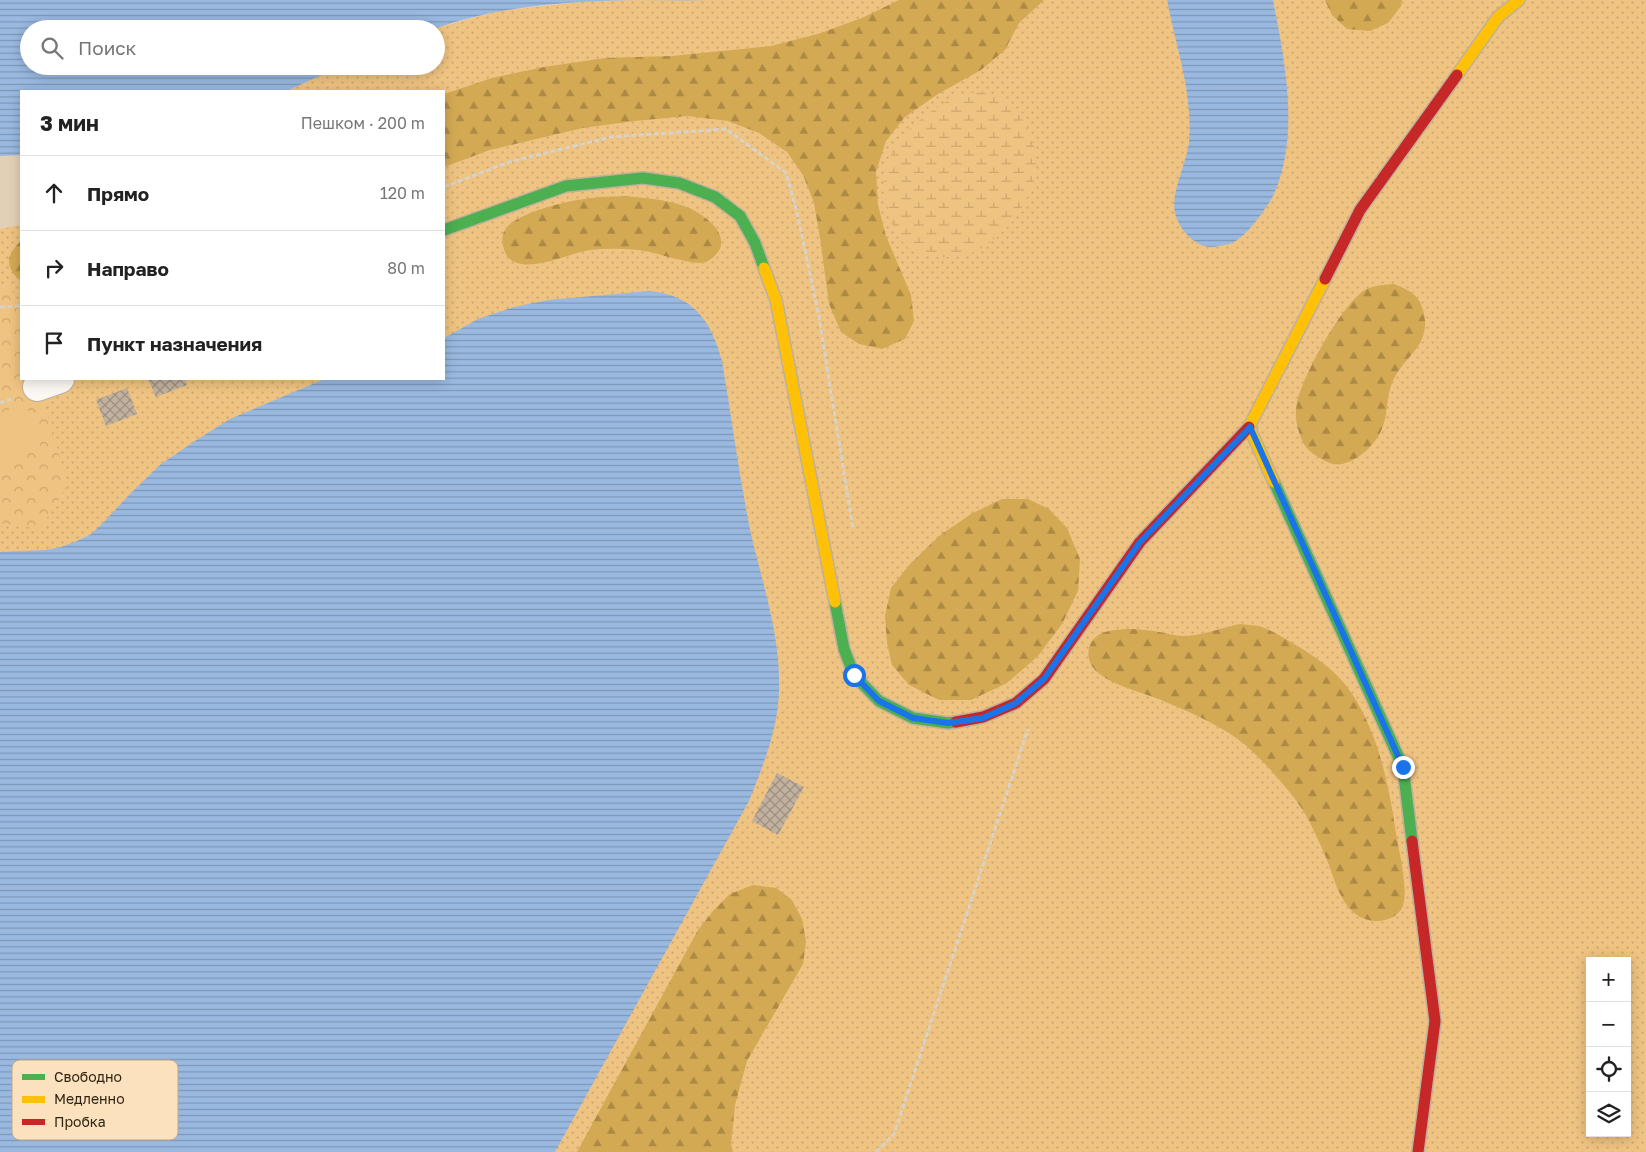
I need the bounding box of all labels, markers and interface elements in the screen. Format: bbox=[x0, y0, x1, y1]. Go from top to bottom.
search box bbox=[20, 20, 445, 75]
icon: search bbox=[38, 34, 66, 62]
text: Поиск bbox=[78, 36, 137, 59]
text: 3 мин bbox=[40, 110, 99, 136]
text: Пешком · 200 m bbox=[301, 113, 425, 133]
icon: ahead bbox=[40, 179, 68, 207]
text: Прямо bbox=[87, 182, 149, 205]
text: 120 m bbox=[380, 183, 425, 203]
icon: right bbox=[40, 254, 68, 282]
text: Направо bbox=[87, 257, 169, 280]
text: 80 m bbox=[387, 258, 425, 278]
icon: arrive bbox=[40, 329, 68, 357]
text: Пункт назначения bbox=[87, 332, 262, 355]
route start bbox=[843, 664, 866, 687]
route end bbox=[1392, 756, 1415, 779]
map controls bbox=[1586, 957, 1631, 1137]
button: + bbox=[1586, 957, 1631, 1002]
button: − bbox=[1586, 1002, 1631, 1047]
button: locate bbox=[1586, 1047, 1631, 1092]
legend bbox=[12, 1060, 178, 1140]
text: Свободно bbox=[54, 1068, 122, 1085]
text: Медленно bbox=[54, 1090, 125, 1107]
button: layers bbox=[1586, 1092, 1631, 1137]
text: Пробка bbox=[54, 1113, 106, 1130]

